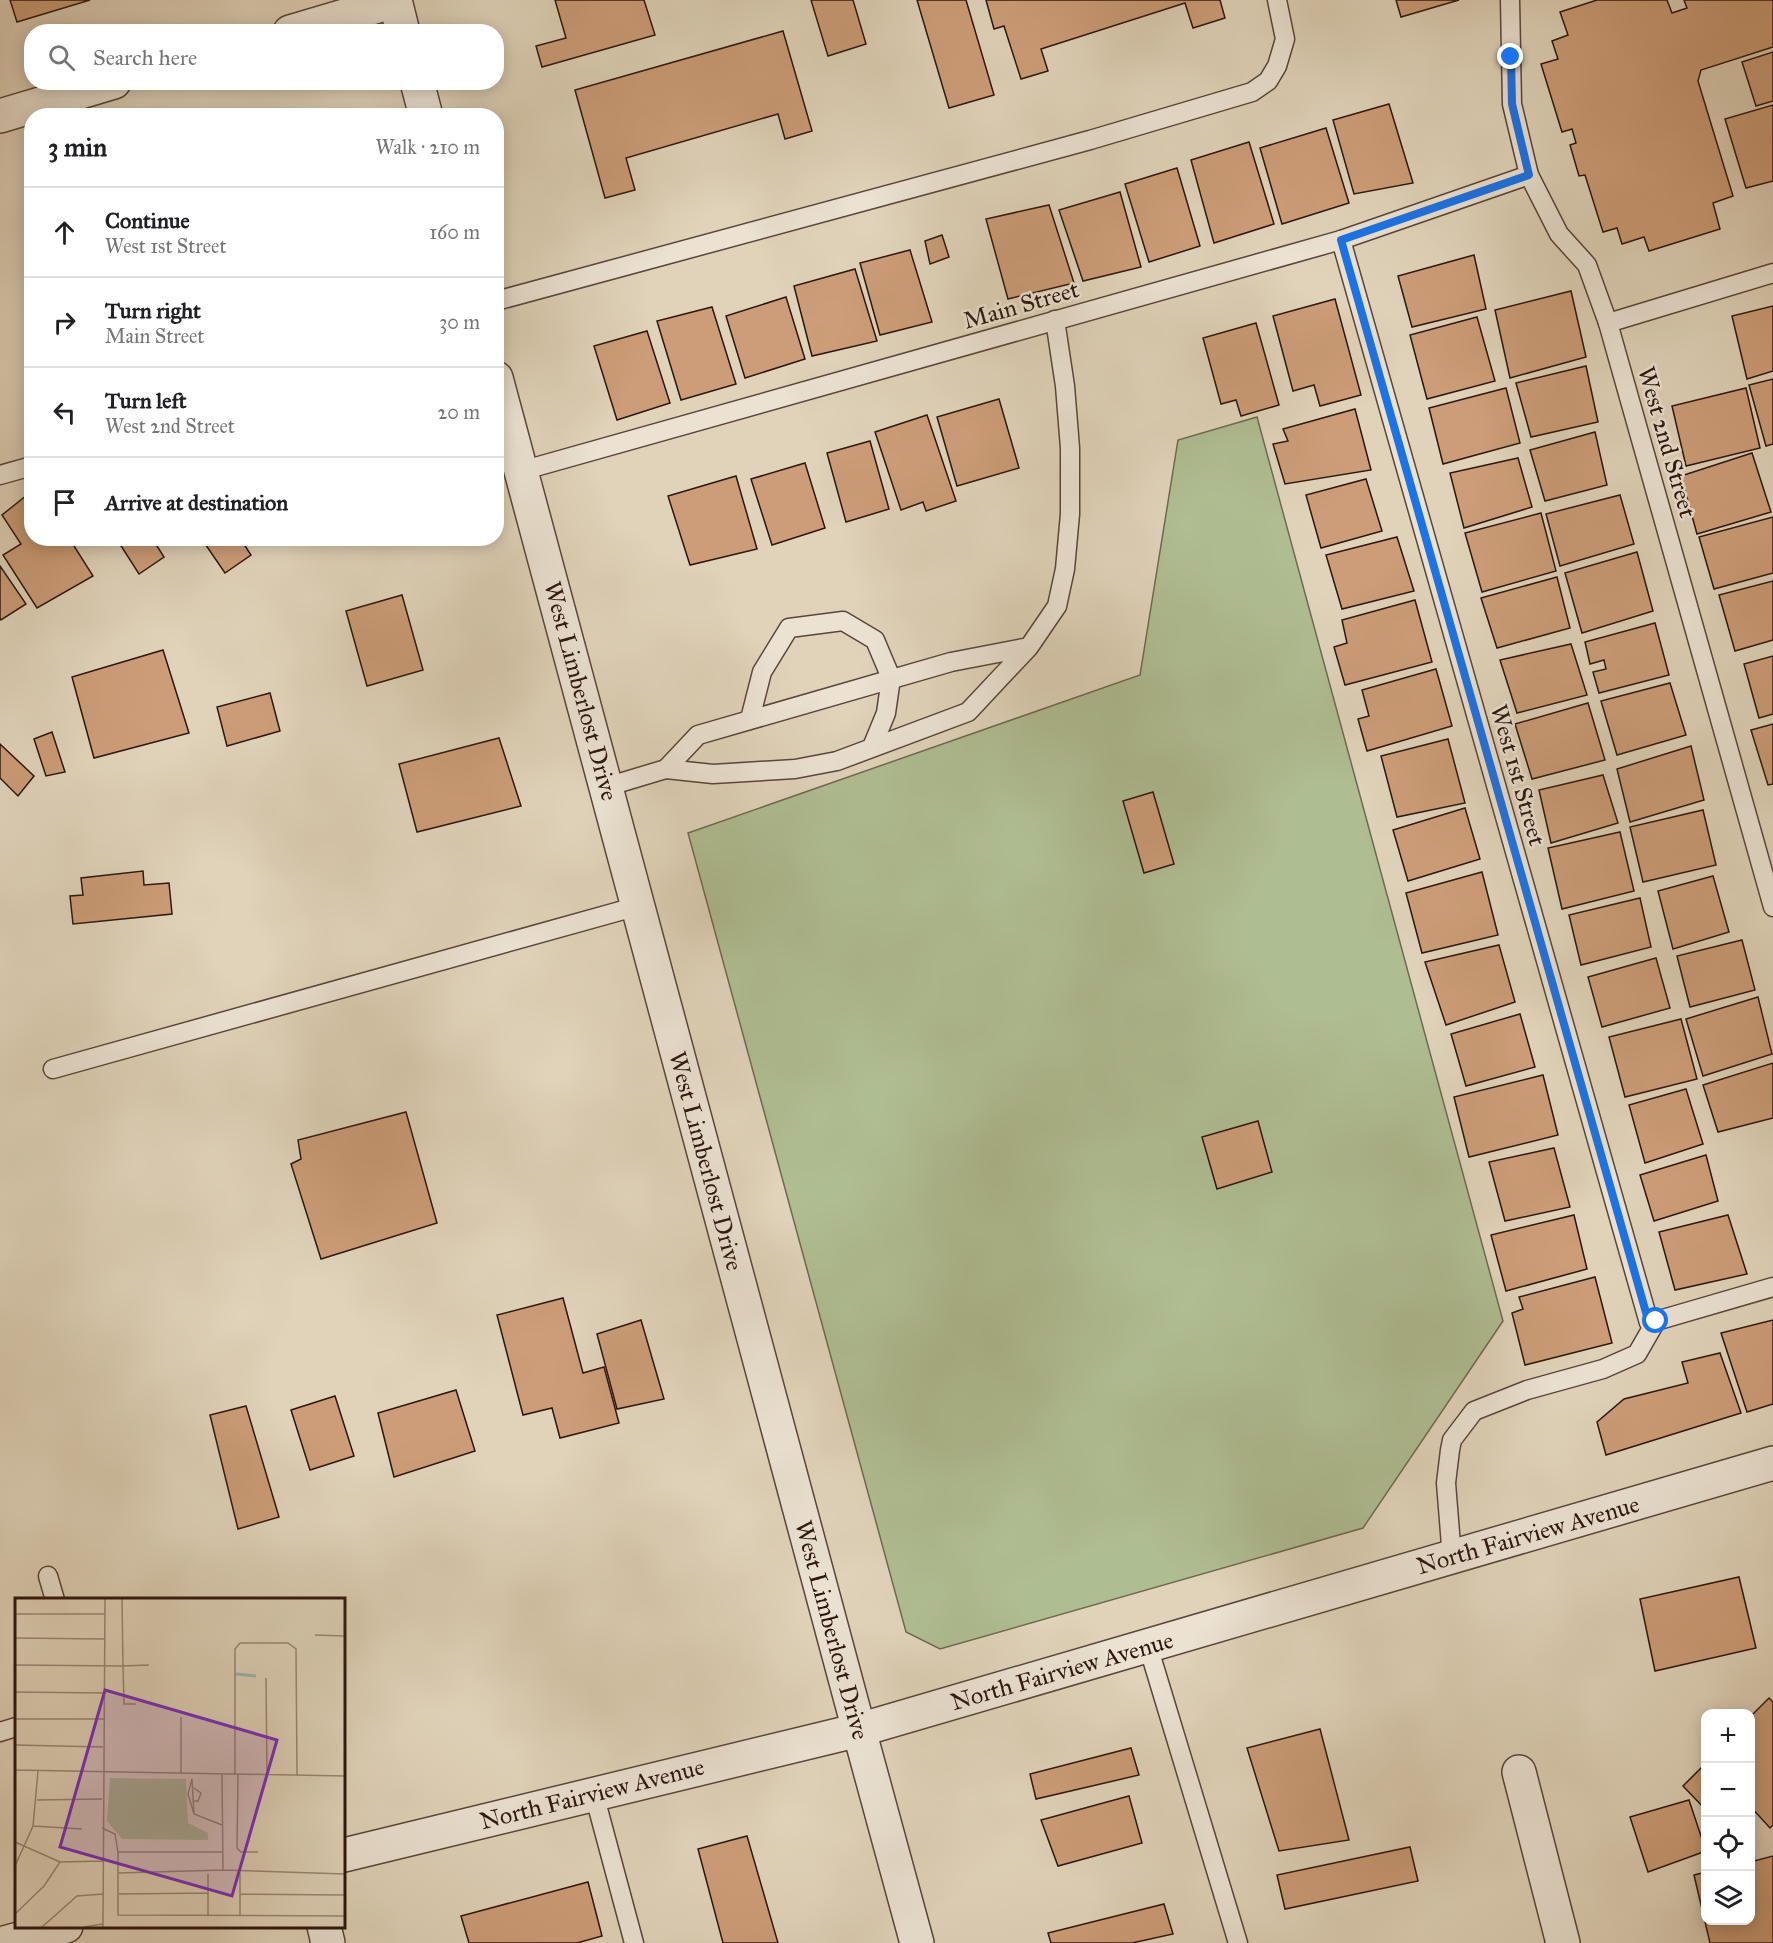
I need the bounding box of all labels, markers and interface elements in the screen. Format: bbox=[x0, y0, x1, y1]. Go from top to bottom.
search box bbox=[24, 24, 504, 90]
icon: search bbox=[45, 41, 78, 74]
route end bbox=[1497, 43, 1523, 69]
text: Search here bbox=[93, 44, 197, 71]
text: 3 min bbox=[48, 131, 107, 163]
text: Walk · 210 m bbox=[375, 135, 480, 159]
text: Continue bbox=[105, 207, 190, 234]
icon: ahead bbox=[48, 216, 81, 249]
text: 160 m bbox=[429, 220, 480, 244]
text: West 1st Street bbox=[105, 234, 226, 258]
street label: Main Street bbox=[960, 274, 1083, 336]
text: Turn right bbox=[105, 297, 201, 324]
icon: right bbox=[48, 306, 81, 339]
text: 30 m bbox=[439, 310, 480, 334]
text: Main Street bbox=[105, 324, 204, 348]
street label: West 2nd Street bbox=[1631, 363, 1703, 522]
text: Turn left bbox=[105, 387, 187, 414]
icon: left bbox=[48, 396, 81, 429]
text: 20 m bbox=[437, 400, 480, 424]
text: West 2nd Street bbox=[105, 414, 235, 438]
icon: arrive bbox=[48, 486, 81, 519]
text: Arrive at destination bbox=[105, 489, 288, 516]
street label: West Limberlost Drive bbox=[537, 578, 625, 804]
street label: West 1st Street bbox=[1483, 701, 1553, 850]
street label: West Limberlost Drive bbox=[662, 1048, 750, 1274]
route start bbox=[1642, 1307, 1668, 1333]
street label: North Fairview Avenue bbox=[1413, 1489, 1643, 1581]
street label: West Limberlost Drive bbox=[788, 1517, 876, 1743]
inset map bbox=[15, 1598, 345, 1928]
street label: North Fairview Avenue bbox=[947, 1625, 1177, 1717]
map controls bbox=[1701, 1709, 1755, 1925]
button: + bbox=[1701, 1709, 1755, 1763]
street label: North Fairview Avenue bbox=[477, 1752, 707, 1836]
button: − bbox=[1701, 1763, 1755, 1817]
button: locate bbox=[1701, 1817, 1755, 1871]
button: layers bbox=[1701, 1871, 1755, 1925]

